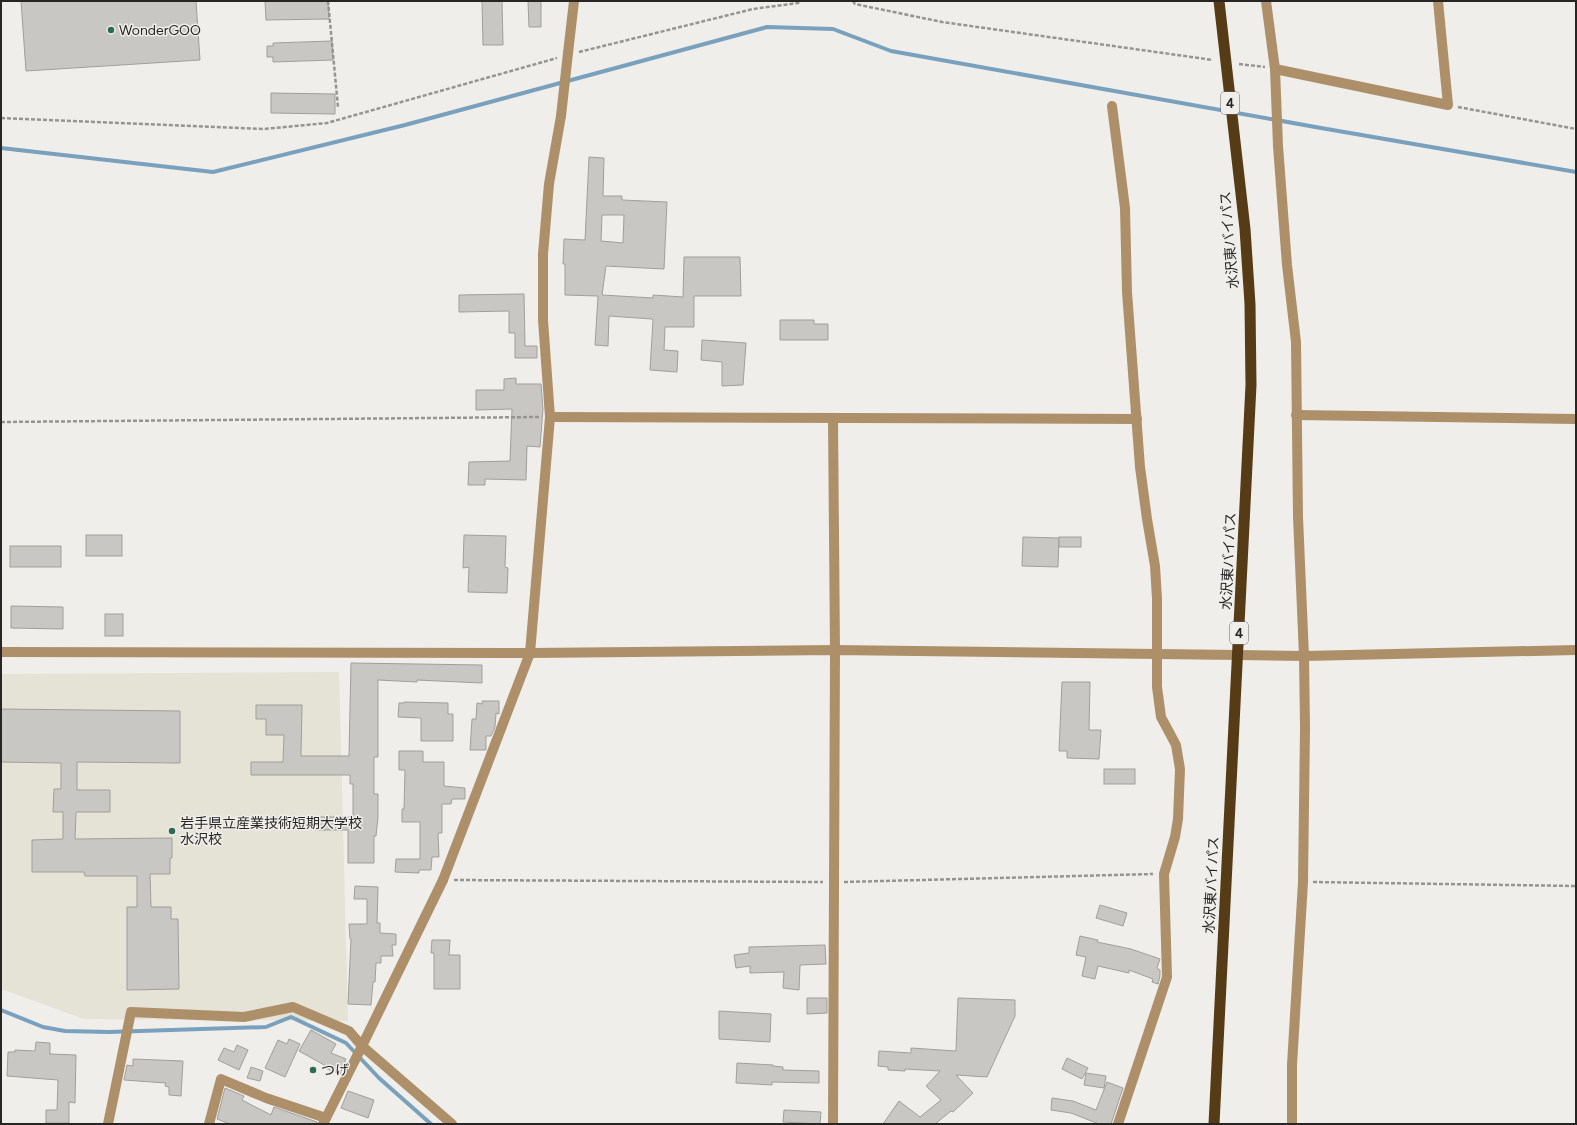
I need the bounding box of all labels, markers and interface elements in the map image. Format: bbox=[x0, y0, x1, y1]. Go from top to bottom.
place label: WonderGOO bbox=[119, 22, 201, 39]
marker: WonderGOO bbox=[106, 25, 116, 35]
road number: 4 bbox=[1221, 92, 1239, 114]
street label: 水沢東バイパス bbox=[1217, 191, 1242, 289]
street label: 水沢東バイパス bbox=[1217, 512, 1240, 610]
road number: 4 bbox=[1230, 622, 1248, 644]
place label: 岩手県立産業技術短期大学校 水沢校 bbox=[180, 815, 362, 848]
marker: 岩手県立産業技術短期大学校 水沢校 bbox=[167, 826, 177, 836]
street label: 水沢東バイパス bbox=[1200, 836, 1223, 934]
place label: つげ bbox=[321, 1062, 349, 1079]
marker: つげ bbox=[308, 1065, 318, 1075]

